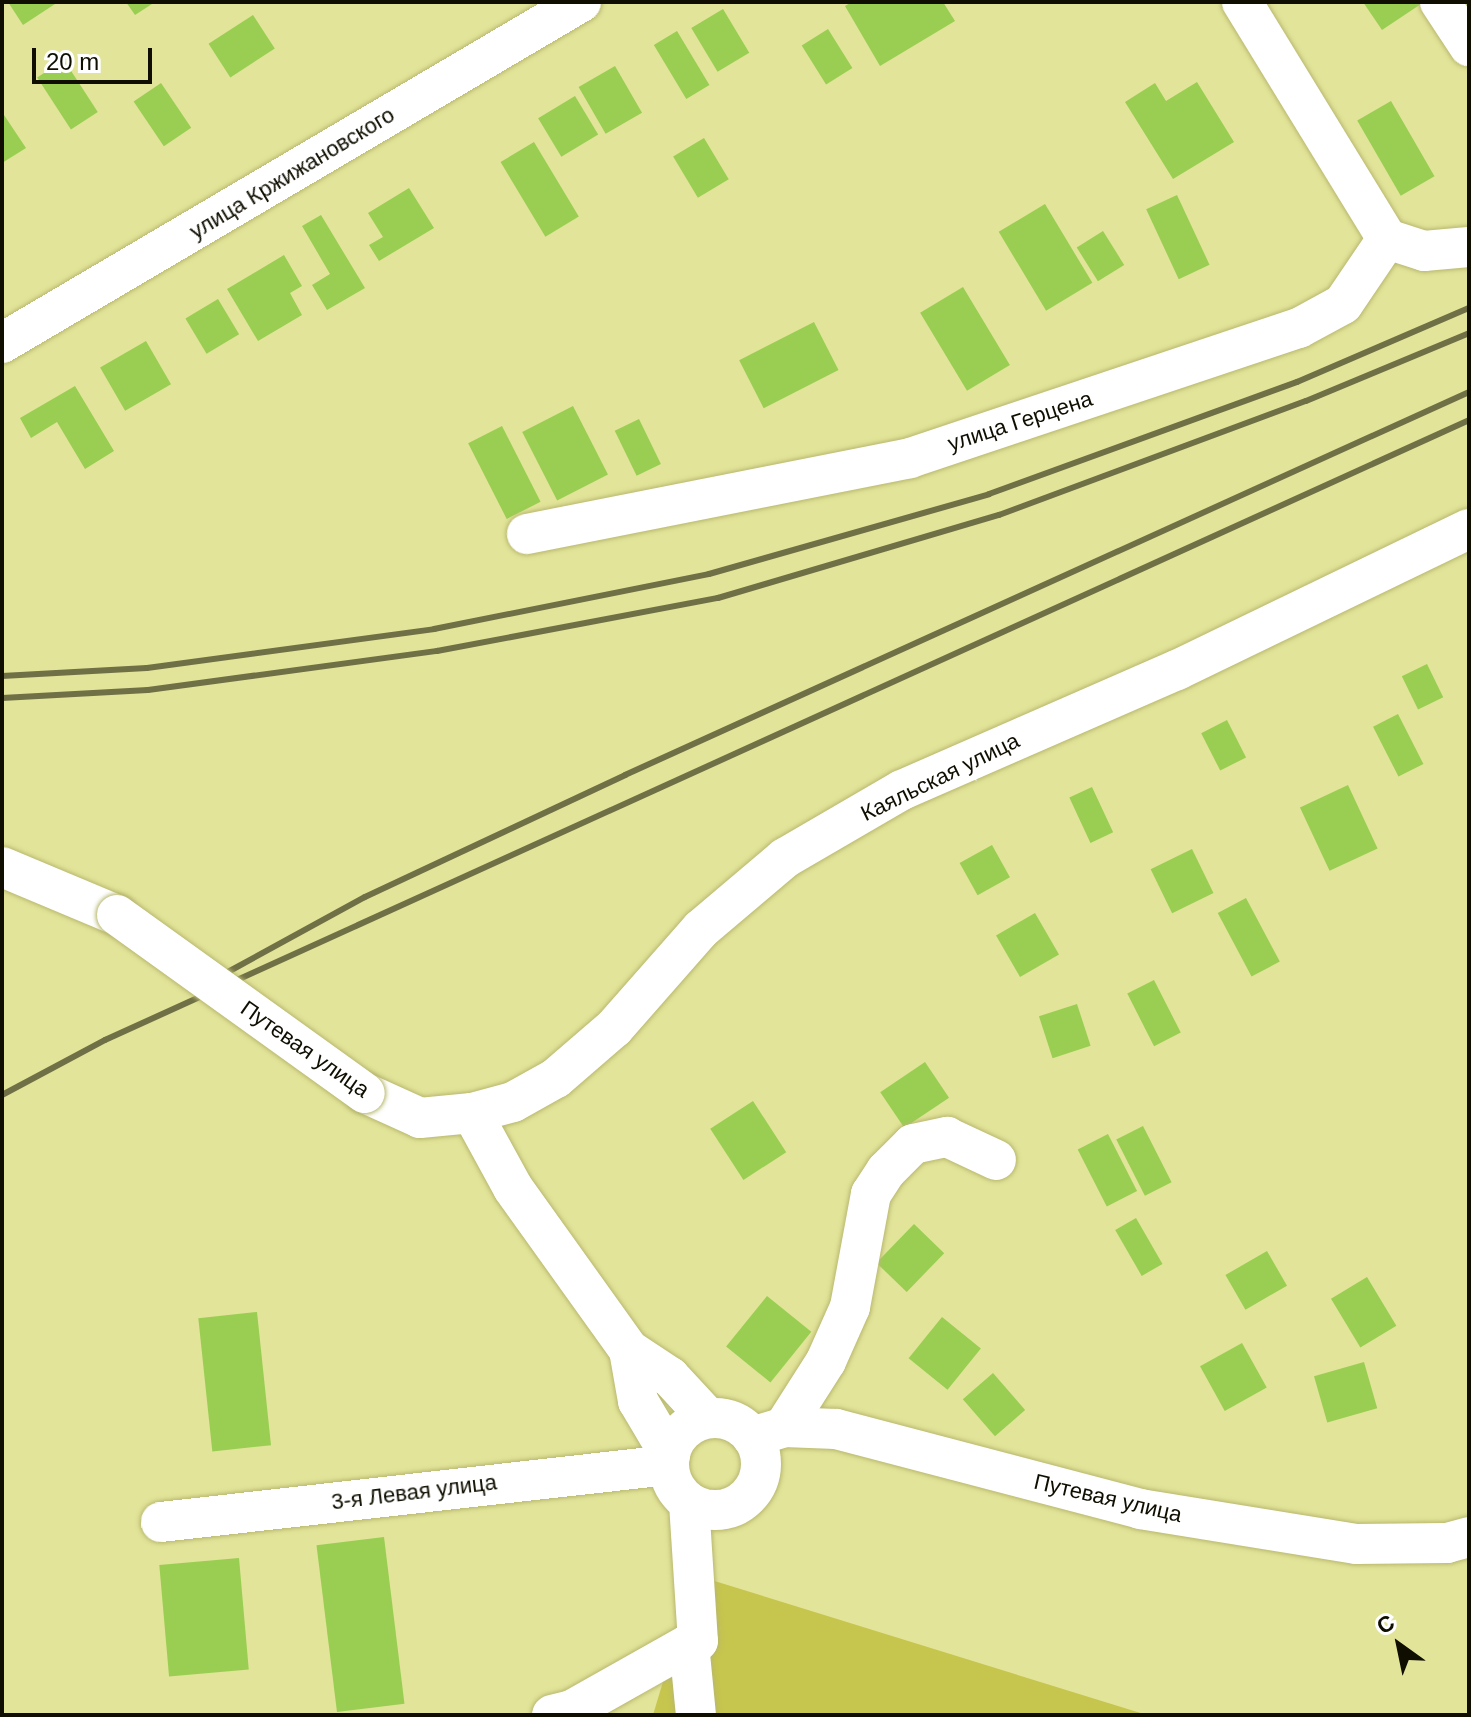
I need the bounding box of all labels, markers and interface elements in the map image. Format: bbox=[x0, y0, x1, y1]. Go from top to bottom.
scale bar bbox=[36, 32, 156, 82]
text: 20 m bbox=[46, 48, 99, 75]
street label: улица Кржижановского bbox=[185, 101, 399, 245]
street label: улица Герцена bbox=[944, 385, 1096, 457]
street label: Каяльская улица bbox=[856, 727, 1024, 827]
street label: Путевая улица bbox=[236, 995, 374, 1103]
street label: Путевая улица bbox=[1031, 1468, 1185, 1528]
street label: 3-я Левая улица bbox=[330, 1469, 498, 1515]
north arrow bbox=[1359, 1605, 1439, 1685]
text: С bbox=[1372, 1610, 1399, 1639]

